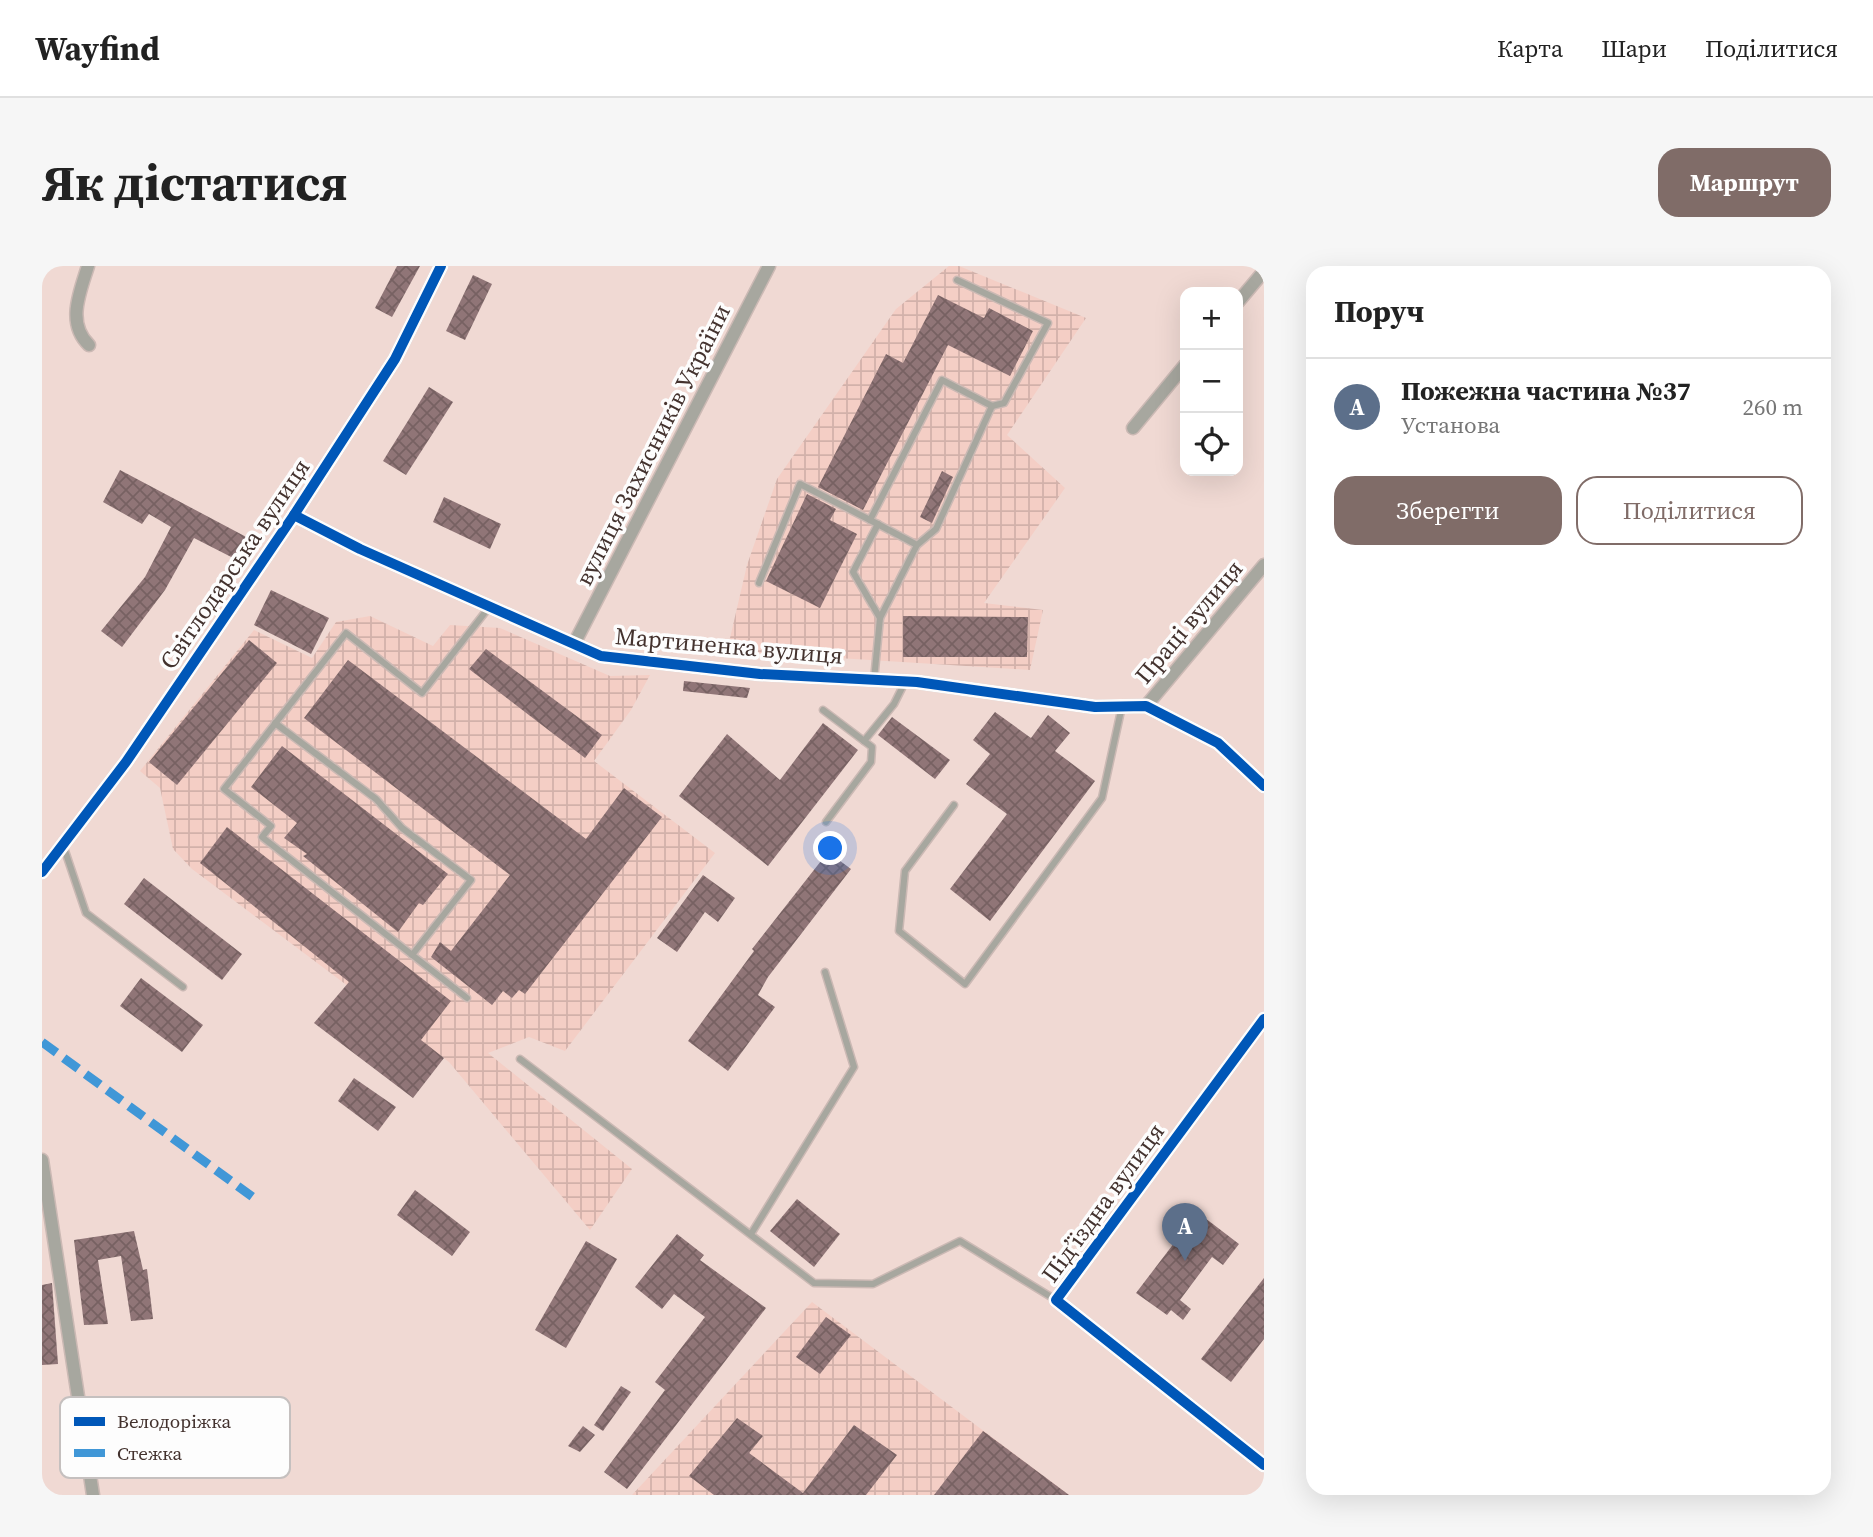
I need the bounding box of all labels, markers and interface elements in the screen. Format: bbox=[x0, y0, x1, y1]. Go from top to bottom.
text: Wayfind bbox=[35, 26, 160, 71]
text: Карта bbox=[1497, 32, 1563, 65]
text: Шари bbox=[1601, 32, 1667, 65]
text: Поділитися bbox=[1705, 32, 1838, 65]
button: Маршрут bbox=[1658, 148, 1831, 217]
text: Як дістатися bbox=[42, 149, 348, 216]
map controls bbox=[1180, 287, 1243, 476]
button: + bbox=[1180, 287, 1243, 350]
text: Поруч bbox=[1334, 291, 1424, 332]
street label: вулиця Захисників України bbox=[567, 298, 738, 591]
button: − bbox=[1180, 350, 1243, 413]
text: Пожежна частина №37 bbox=[1401, 373, 1691, 409]
text: A bbox=[1349, 391, 1365, 423]
text: 260 m bbox=[1742, 391, 1803, 423]
text: Установа bbox=[1401, 409, 1500, 441]
button: locate bbox=[1180, 413, 1243, 476]
street label: Світлодарська вулиця bbox=[152, 452, 317, 675]
button: Зберегти bbox=[1334, 476, 1562, 545]
button: Поділитися bbox=[1576, 476, 1803, 545]
street label: Праці вулиця bbox=[1127, 553, 1250, 691]
street label: Мартиненка вулиця bbox=[614, 619, 844, 672]
your location bbox=[813, 831, 847, 865]
street label: Під’їздна вулиця bbox=[1034, 1116, 1172, 1289]
pin: A bbox=[1162, 1203, 1208, 1261]
legend bbox=[60, 1397, 290, 1478]
text: Велодоріжка bbox=[117, 1408, 231, 1434]
text: Стежка bbox=[117, 1440, 183, 1466]

